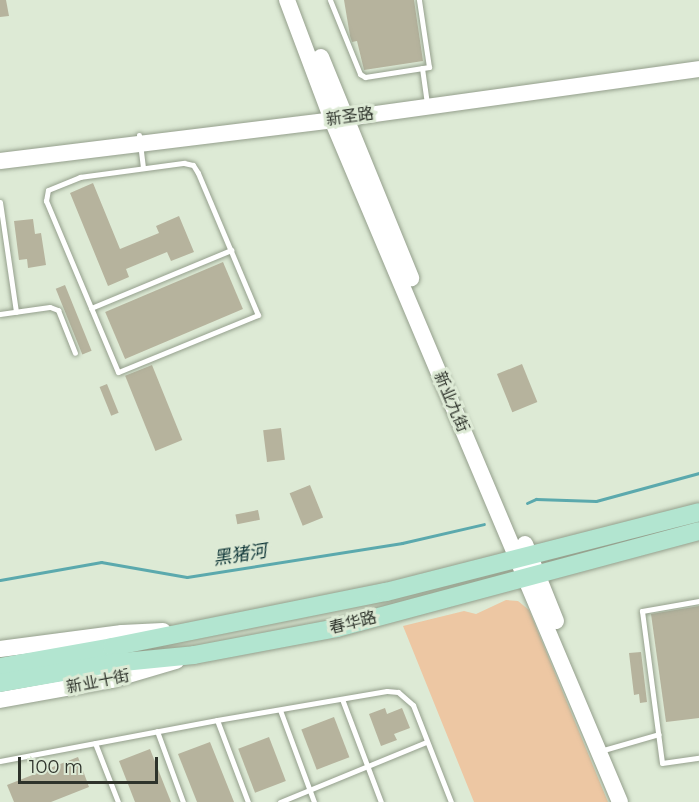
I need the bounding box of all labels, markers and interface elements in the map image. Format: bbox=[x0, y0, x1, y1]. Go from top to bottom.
street label: 新圣路 bbox=[325, 104, 375, 130]
street label: 新业九街 bbox=[430, 369, 472, 435]
water label: 黑猪河 bbox=[212, 540, 268, 570]
street label: 春华路 bbox=[327, 608, 379, 638]
street label: 新业十街 bbox=[65, 666, 131, 698]
scale bar bbox=[21, 745, 160, 783]
text: 100 m bbox=[29, 756, 83, 778]

